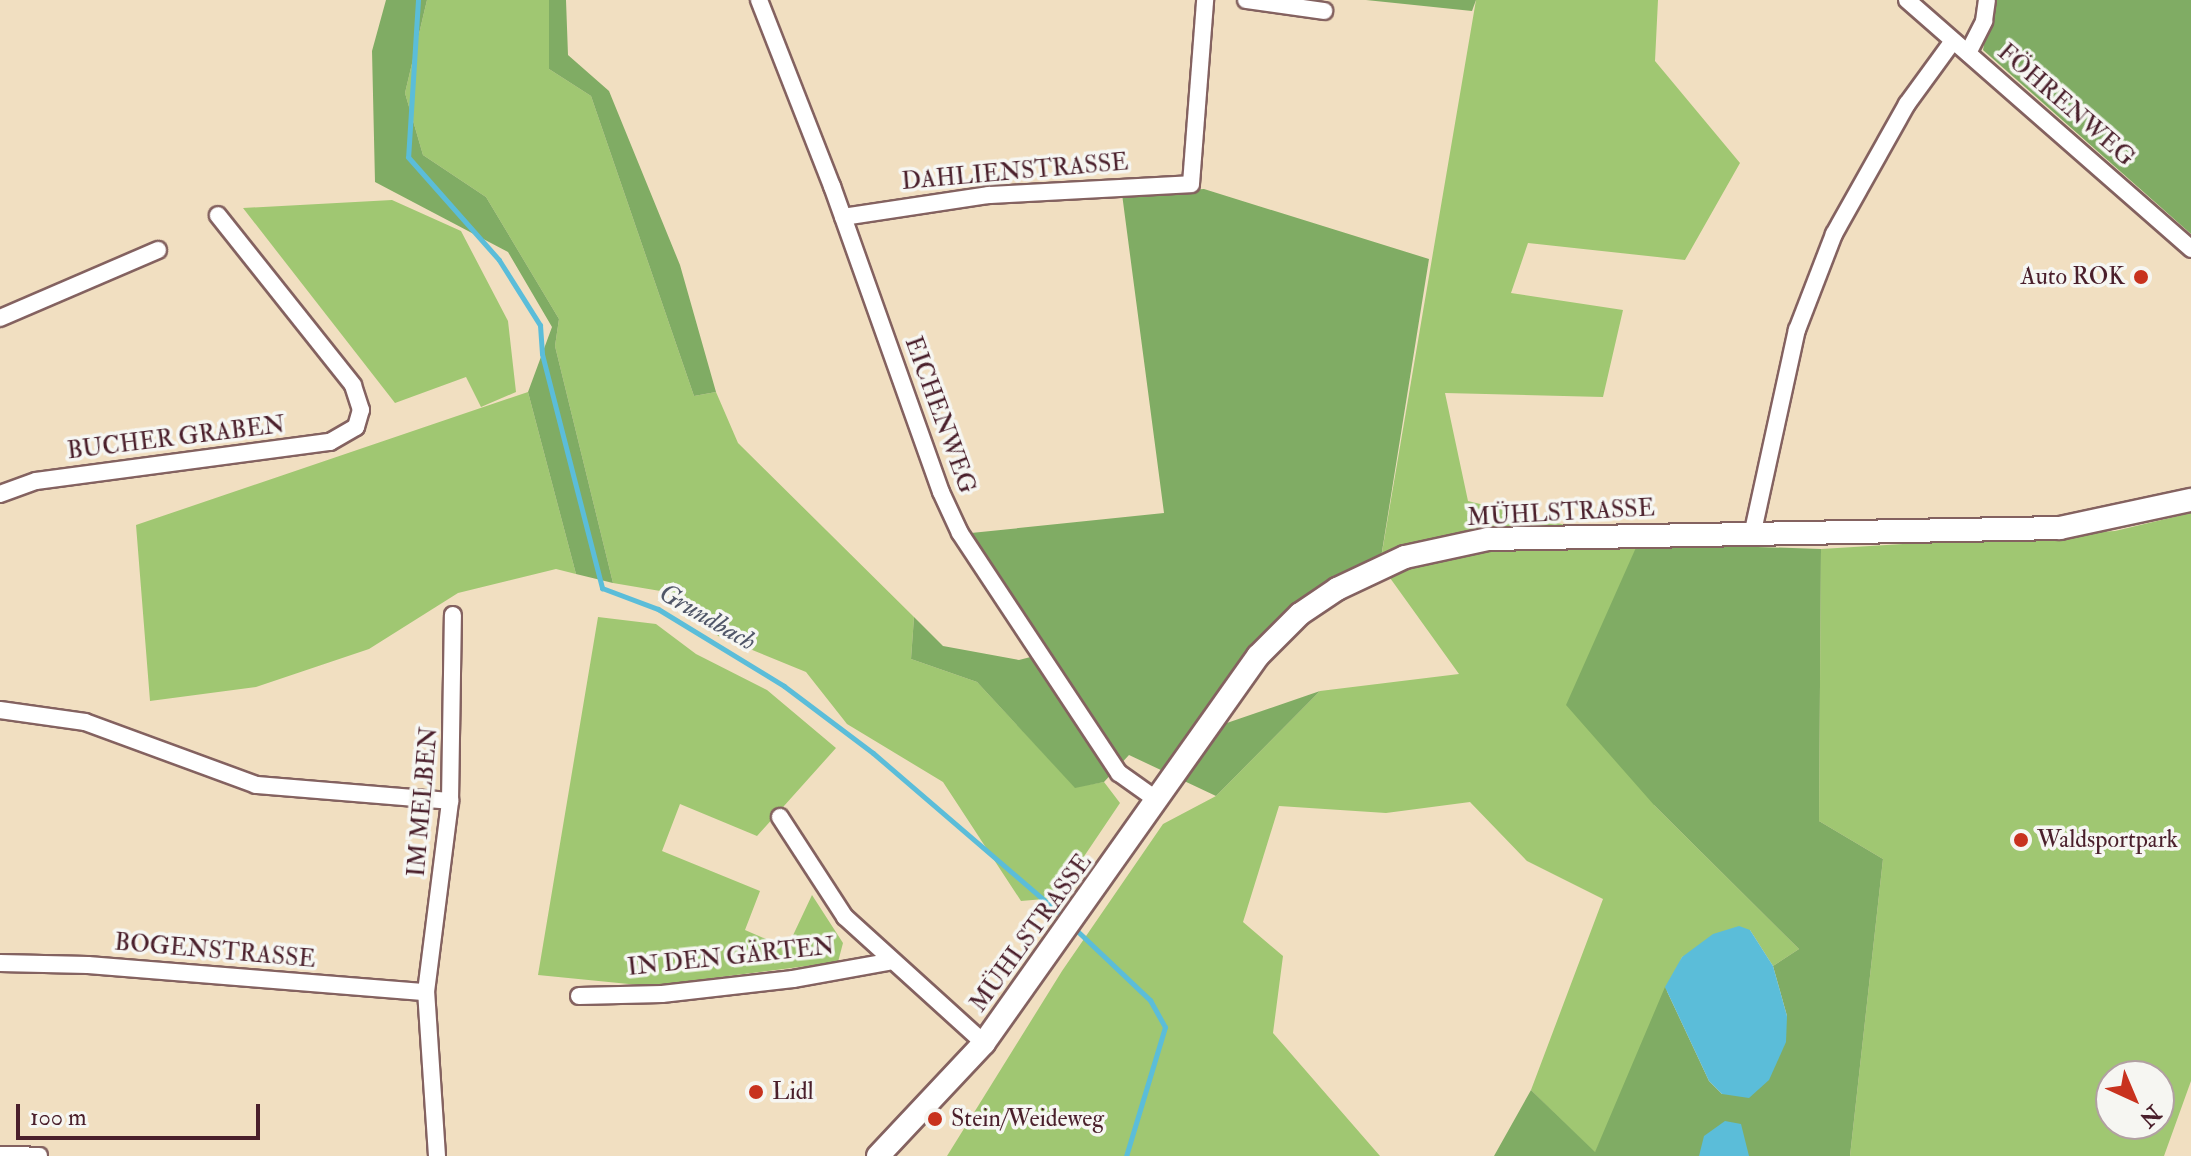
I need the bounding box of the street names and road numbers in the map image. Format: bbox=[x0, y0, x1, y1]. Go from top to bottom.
street label: FÖHRENWEG bbox=[1992, 38, 2140, 172]
street label: DAHLIENSTRASSE bbox=[900, 148, 1130, 196]
street label: EICHENWEG bbox=[898, 333, 982, 497]
street label: BUCHER GRABEN bbox=[65, 410, 287, 466]
street label: MÜHLSTRASSE bbox=[1466, 494, 1656, 532]
street label: IM MELBEN bbox=[402, 726, 444, 878]
street label: MÜHLSTRASSE bbox=[964, 849, 1098, 1017]
street label: BOGENSTRASSE bbox=[113, 928, 317, 974]
street label: IN DEN GÄRTEN bbox=[626, 932, 836, 982]

